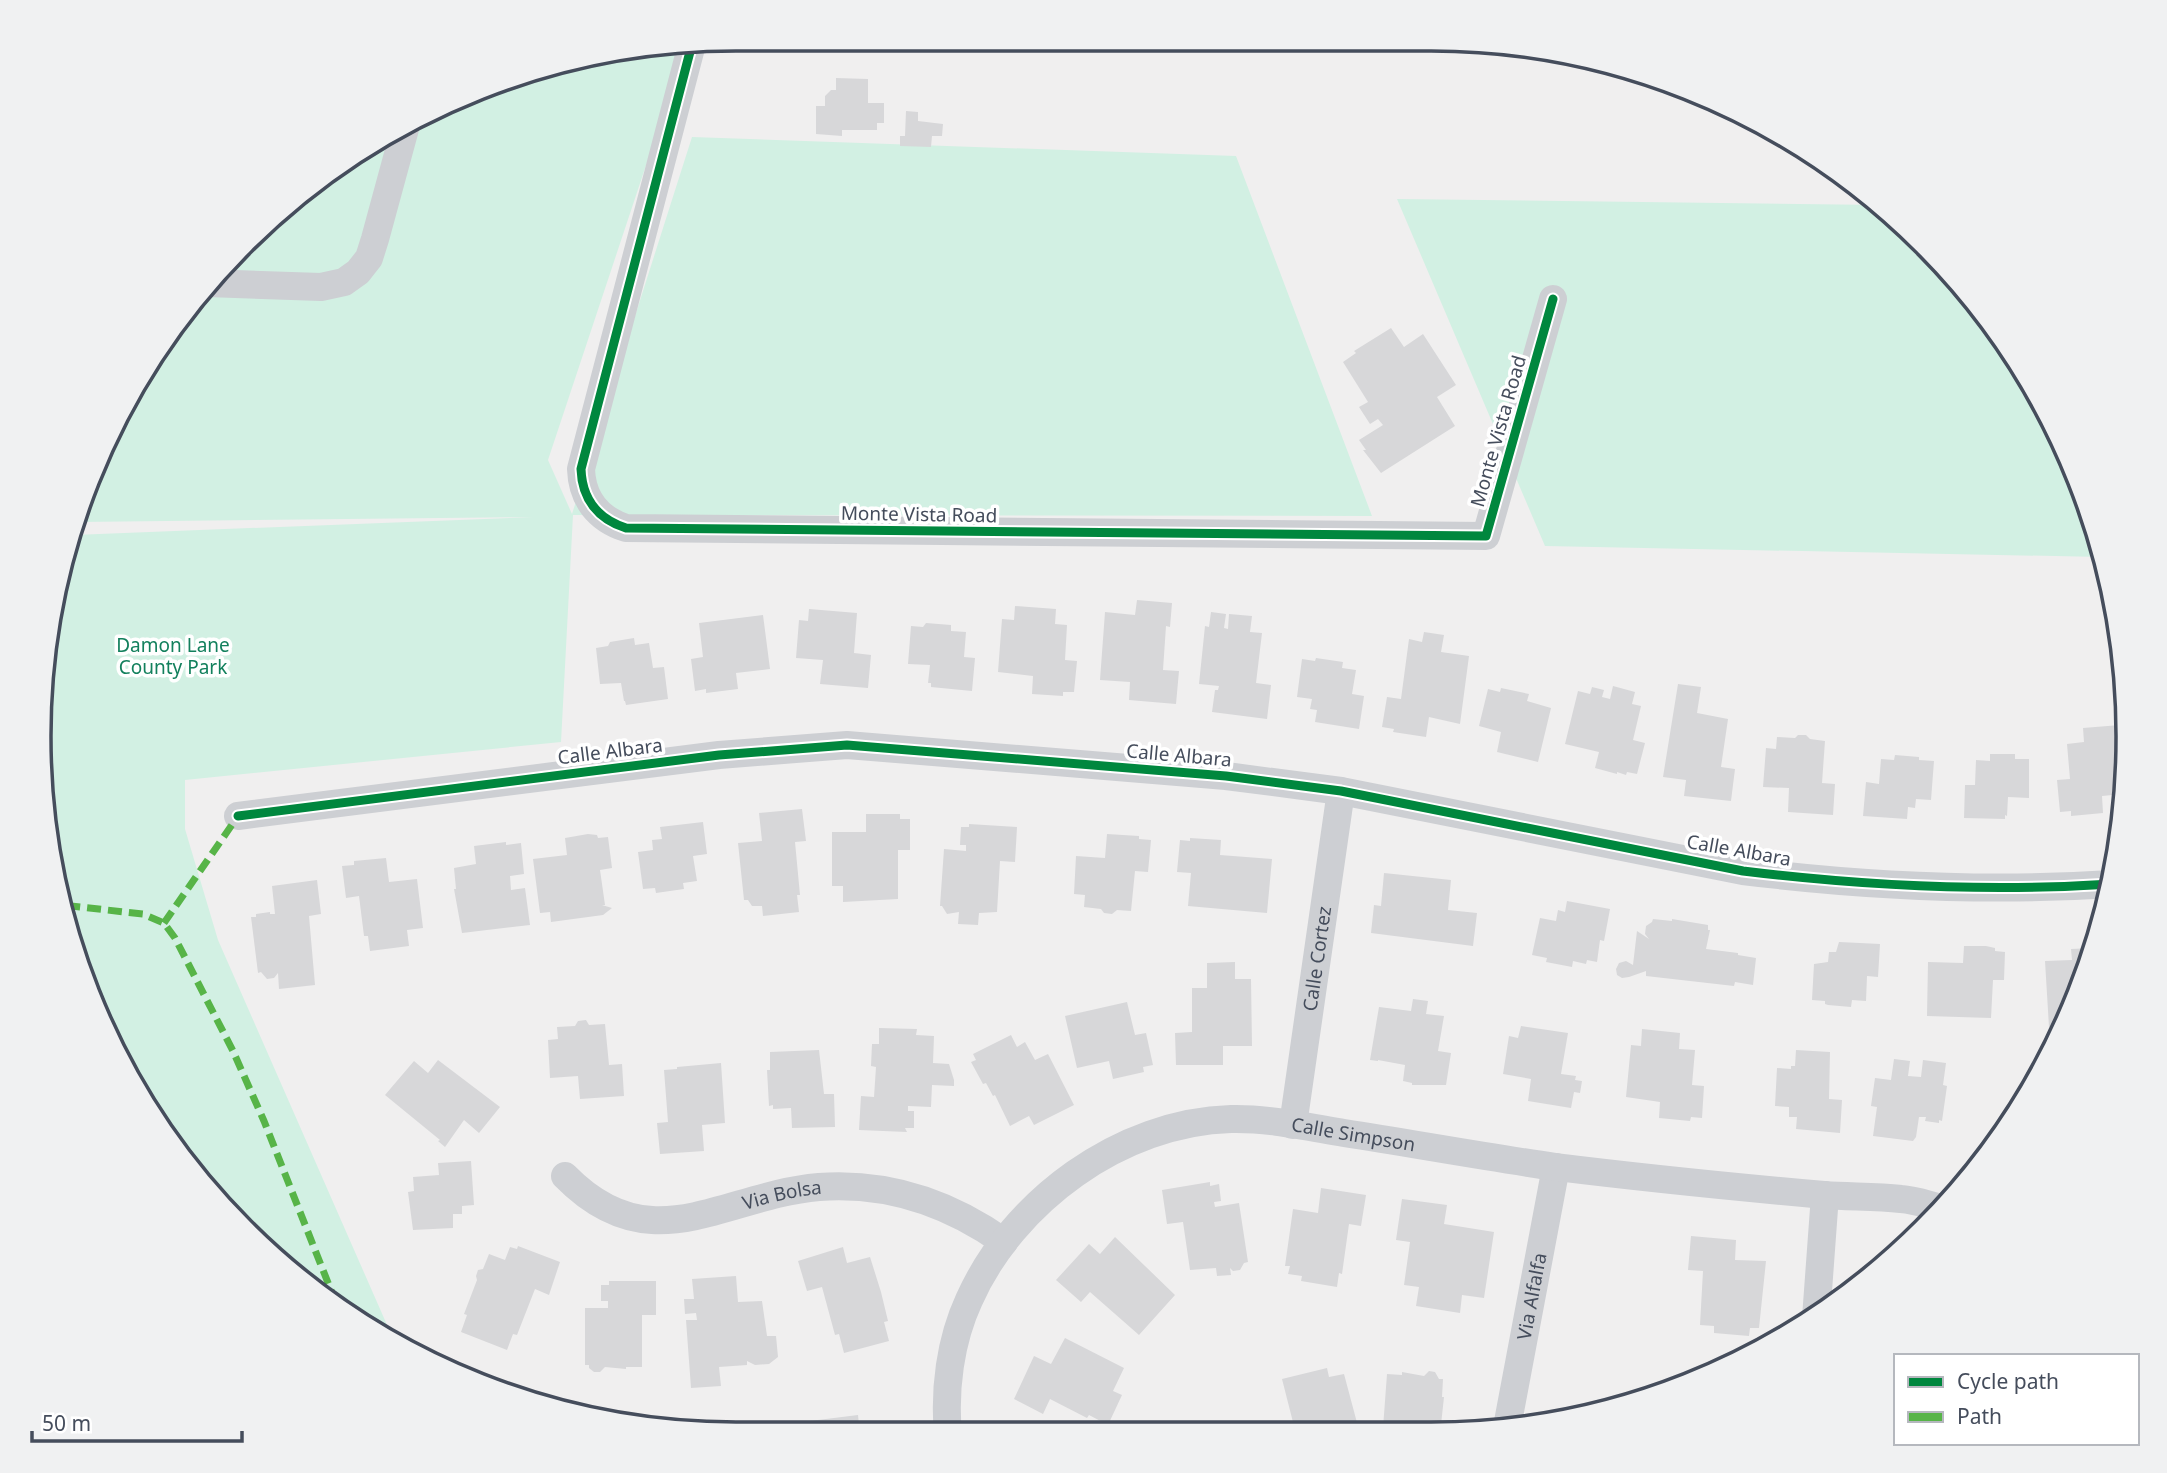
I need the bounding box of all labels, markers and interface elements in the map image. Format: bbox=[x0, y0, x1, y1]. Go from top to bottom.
street label: Monte Vista Road bbox=[1464, 352, 1532, 510]
street label: Monte Vista Road bbox=[841, 500, 997, 528]
park label: Damon Lane County Park bbox=[116, 632, 230, 680]
street label: Calle Albara bbox=[556, 732, 664, 770]
street label: Calle Albara bbox=[1125, 737, 1233, 773]
street label: Calle Albara bbox=[1685, 828, 1793, 872]
street label: Calle Cortez bbox=[1297, 904, 1337, 1013]
street label: Calle Simpson bbox=[1289, 1111, 1417, 1157]
street label: Via Bolsa bbox=[739, 1174, 823, 1216]
street label: Via Alfalfa bbox=[1511, 1250, 1553, 1342]
legend bbox=[1894, 1354, 2139, 1445]
text: Cycle path bbox=[1957, 1367, 2059, 1395]
scale bar bbox=[32, 1400, 242, 1444]
text: Path bbox=[1957, 1402, 2002, 1430]
text: 50 m bbox=[42, 1409, 91, 1437]

